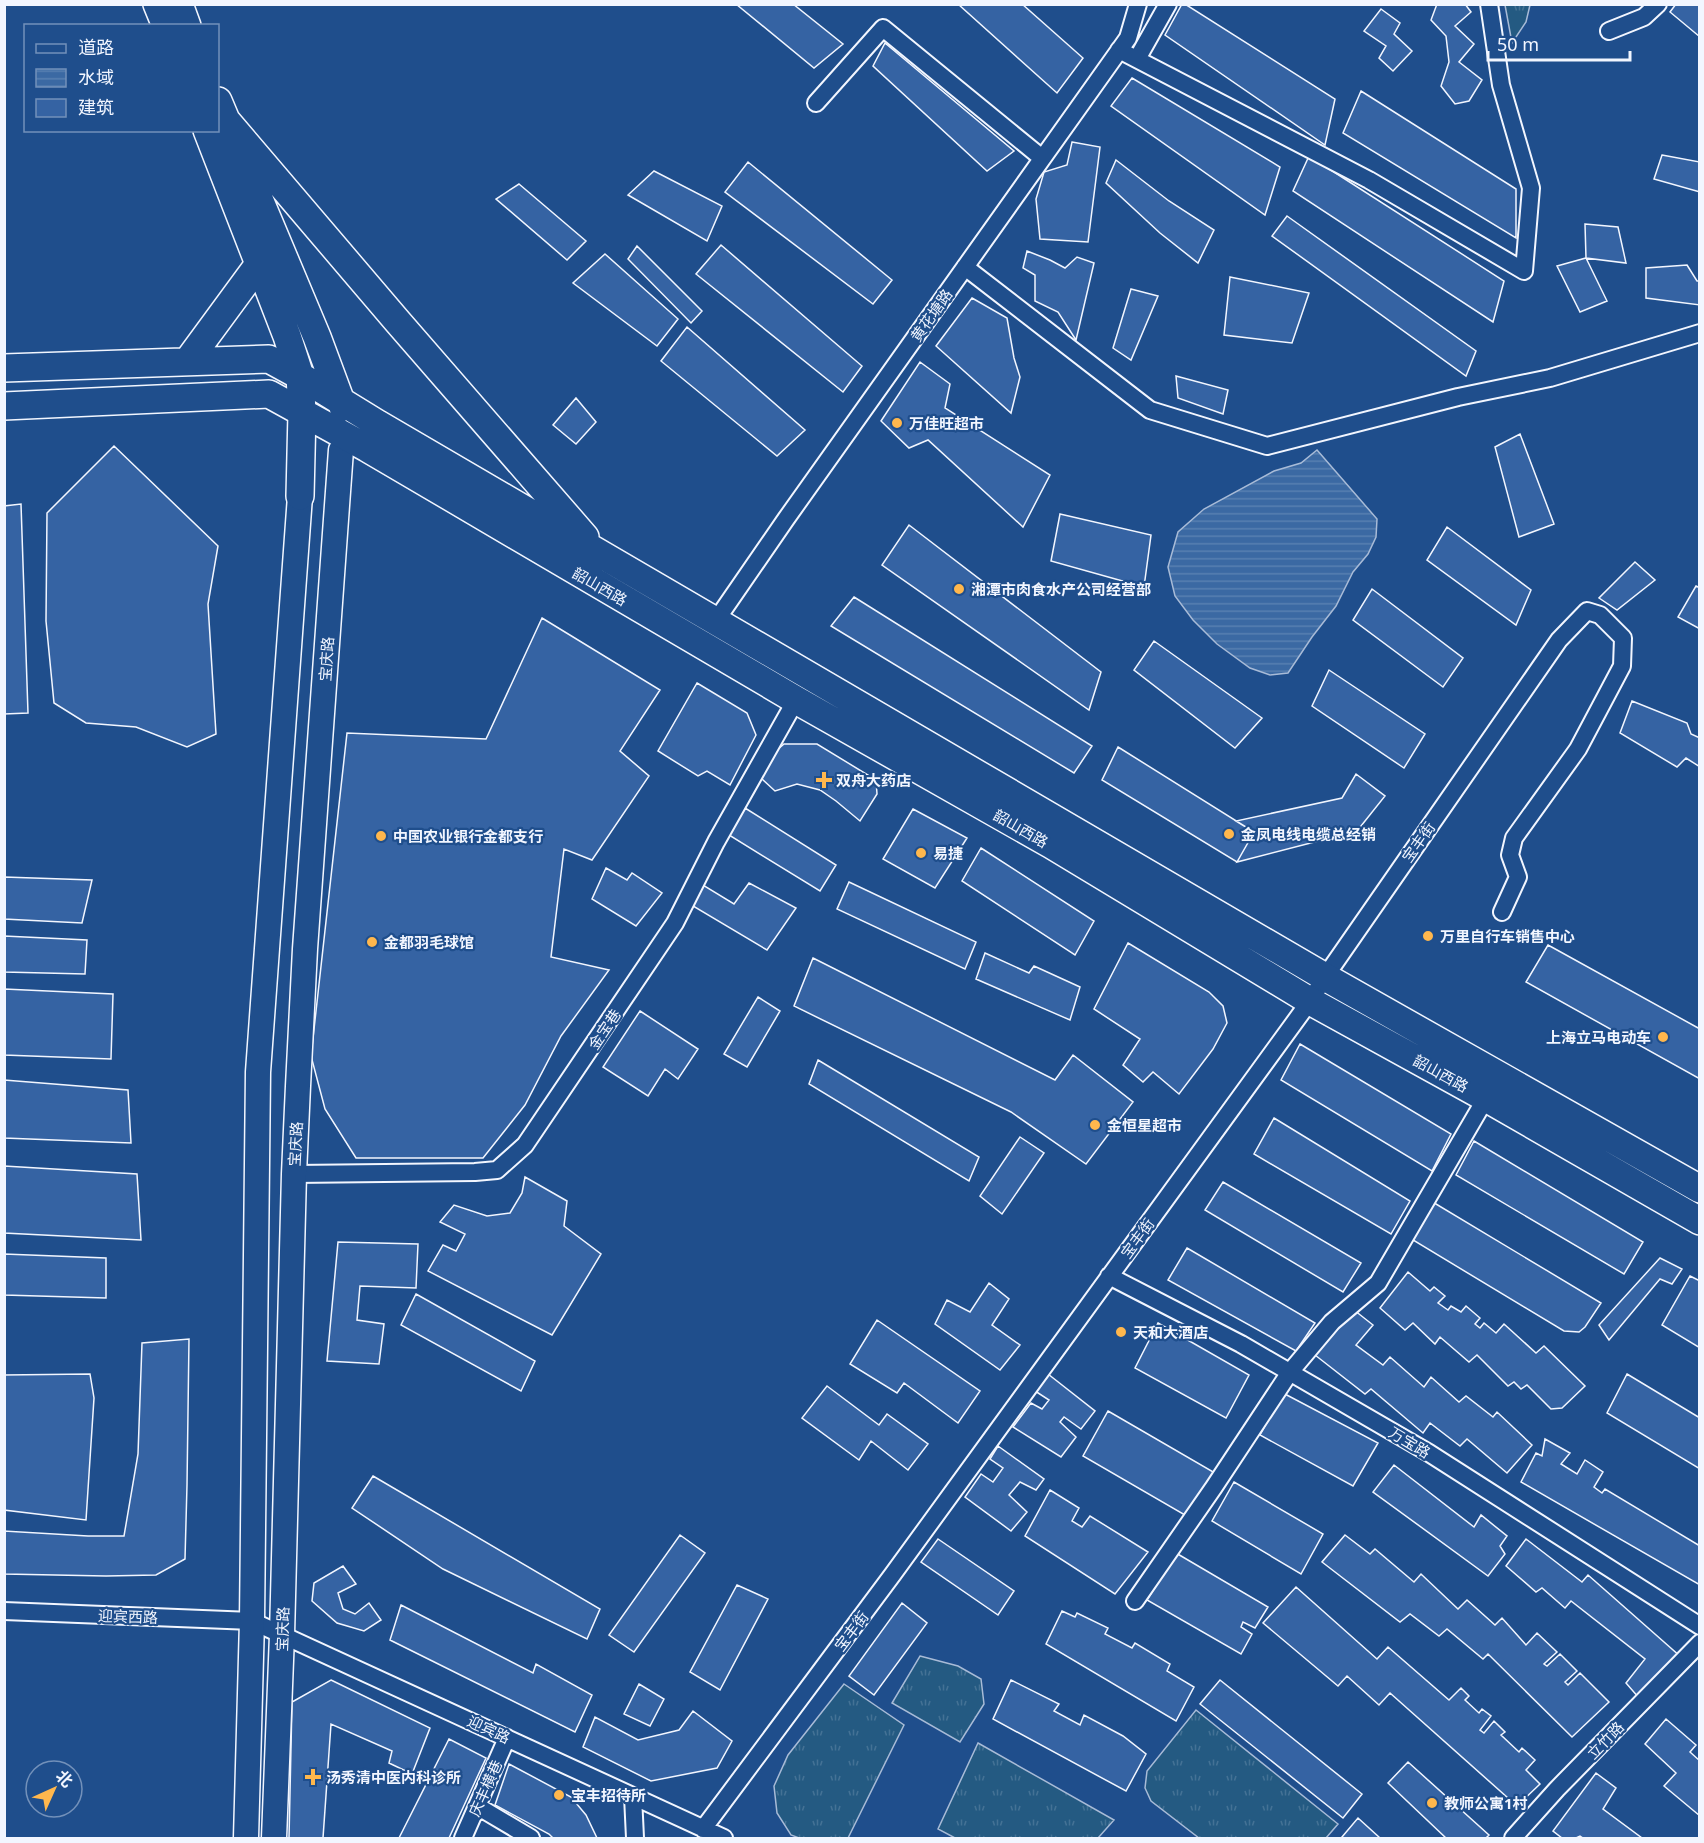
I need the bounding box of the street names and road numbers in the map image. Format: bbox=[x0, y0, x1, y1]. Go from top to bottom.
street label: 黄花塘路 bbox=[906, 285, 956, 345]
street label: 韶山西路 bbox=[569, 562, 631, 610]
street label: 宝庆路 bbox=[314, 636, 338, 682]
street label: 韶山西路 bbox=[990, 804, 1052, 852]
street label: 宝丰街 bbox=[1397, 818, 1439, 866]
street label: 金宝巷 bbox=[583, 1005, 625, 1053]
street label: 韶山西路 bbox=[1410, 1050, 1472, 1096]
street label: 宝庆路 bbox=[284, 1121, 306, 1167]
street label: 宝丰街 bbox=[1116, 1214, 1158, 1262]
street label: 万宝路 bbox=[1386, 1422, 1434, 1462]
street label: 迎宾西路 bbox=[98, 1605, 158, 1627]
street label: 宝庆路 bbox=[271, 1606, 293, 1652]
street label: 宝丰街 bbox=[829, 1607, 873, 1655]
street label: 迎宾路 bbox=[464, 1710, 514, 1748]
street label: 立竹路 bbox=[1582, 1717, 1628, 1763]
street label: 庆丰横巷 bbox=[464, 1757, 506, 1819]

